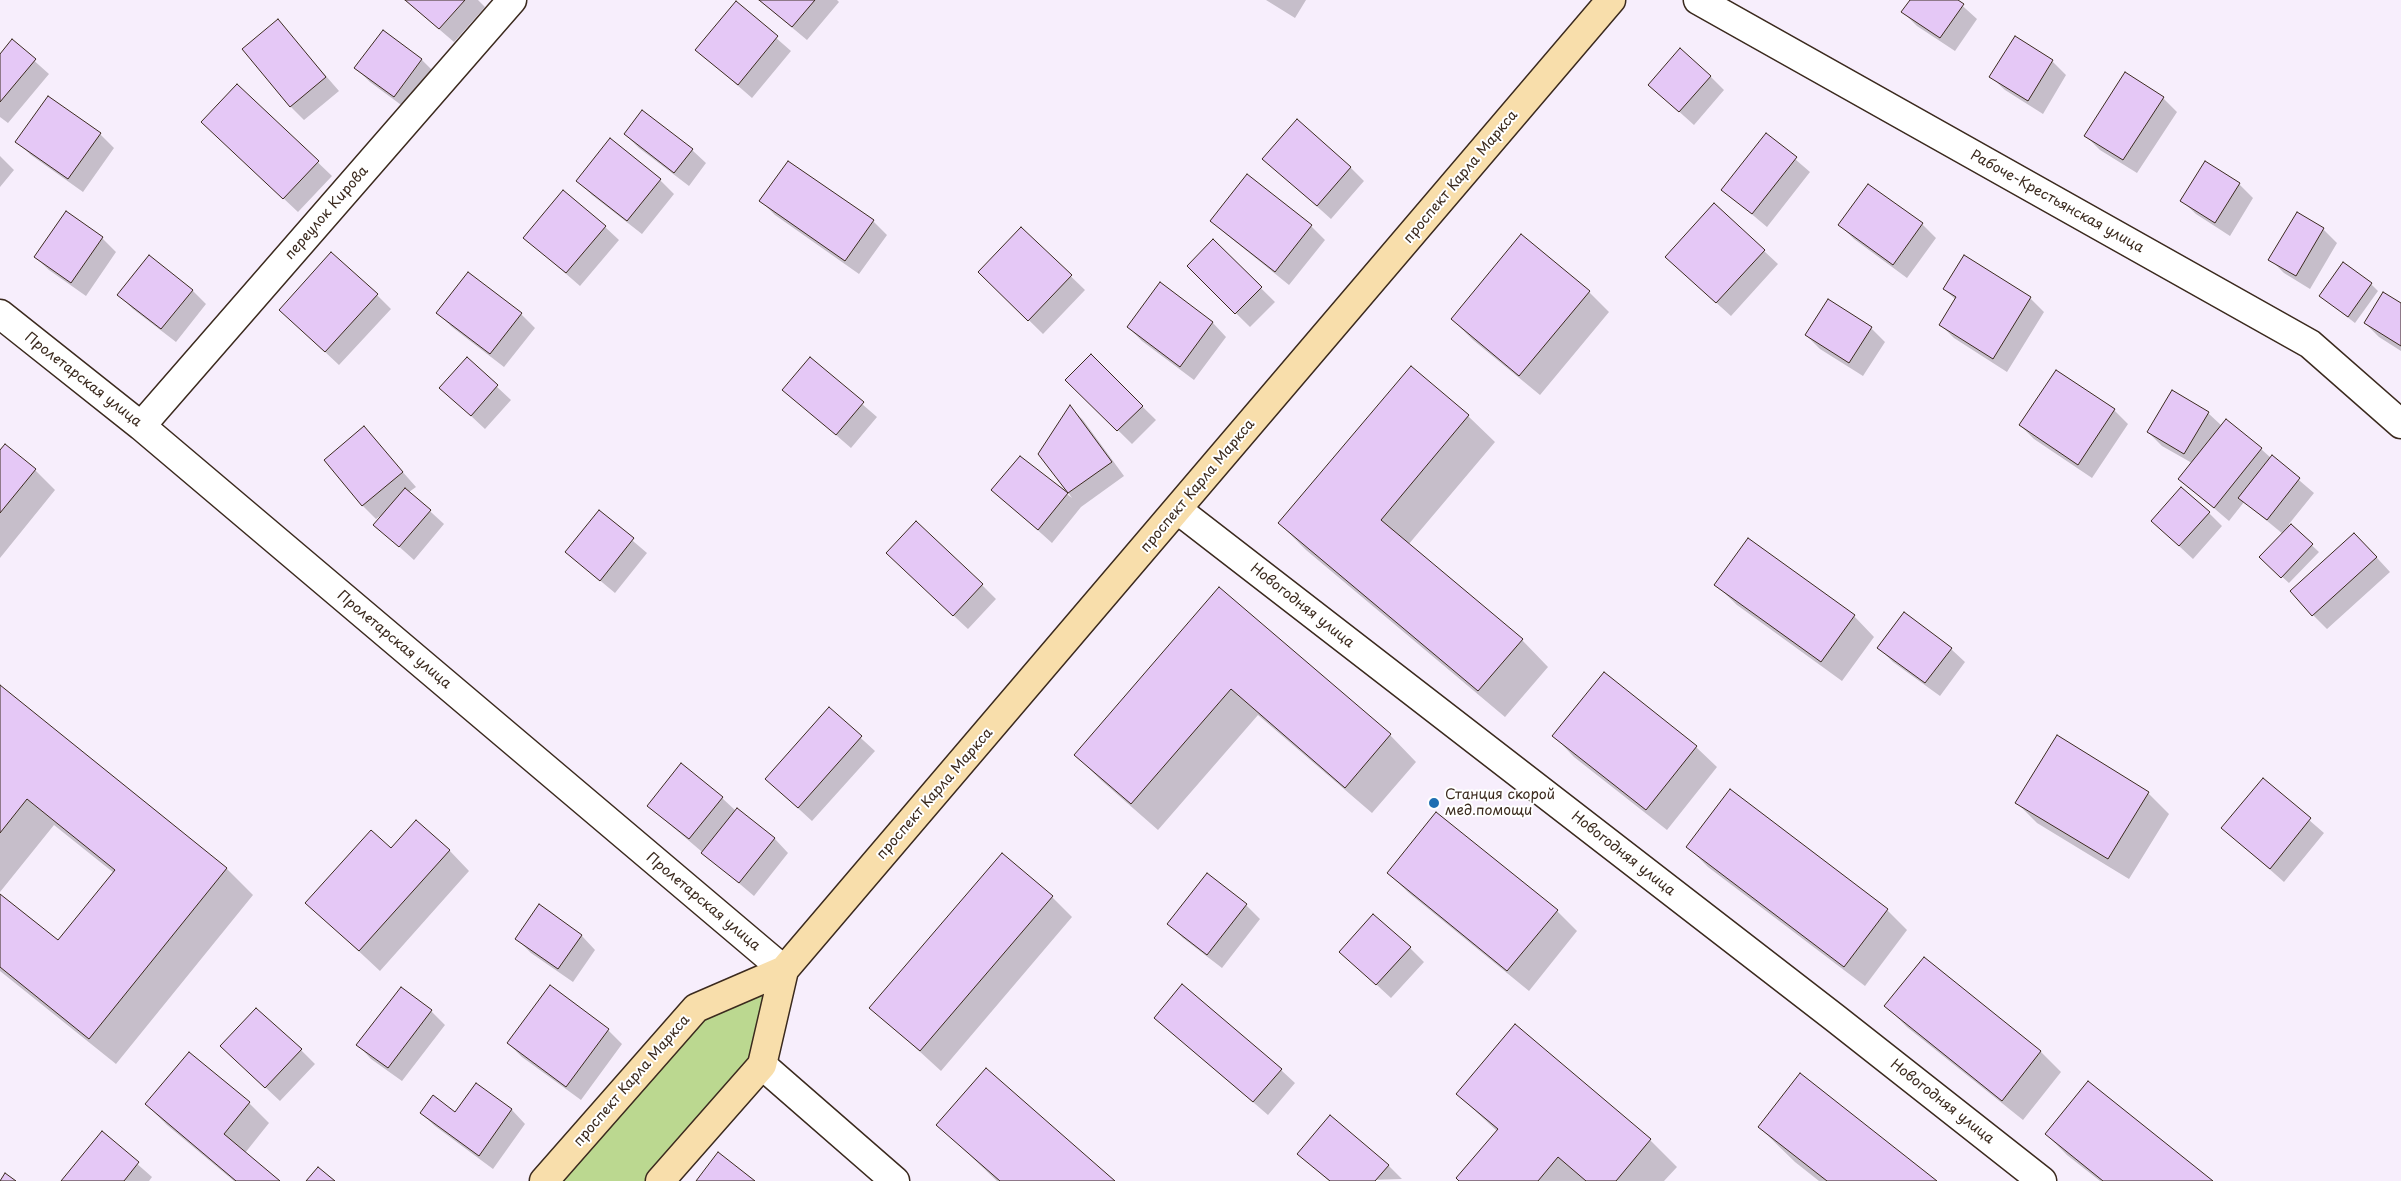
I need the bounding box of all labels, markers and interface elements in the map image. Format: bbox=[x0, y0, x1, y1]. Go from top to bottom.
street label: проспект Карла Маркса bbox=[1400, 107, 1522, 247]
street label: Рабоче-Крестьянская улица bbox=[1967, 147, 2147, 257]
street label: переулок Кирова bbox=[282, 163, 372, 263]
street label: Пролетарская улица bbox=[21, 329, 145, 431]
street label: проспект Карла Маркса bbox=[1137, 416, 1259, 556]
street label: Новогодняя улица bbox=[1247, 560, 1357, 652]
street label: Пролетарская улица bbox=[334, 587, 454, 693]
street label: проспект Карла Маркса bbox=[873, 725, 997, 863]
place label: Станция скорой мед.помощи bbox=[1445, 787, 1555, 820]
marker: Станция скорой мед.помощи bbox=[1427, 796, 1441, 810]
street label: Новогодняя улица bbox=[1568, 808, 1678, 900]
street label: Пролетарская улица bbox=[643, 849, 763, 955]
street label: проспект Карла Маркса bbox=[570, 1012, 694, 1150]
street label: Новогодняя улица bbox=[1887, 1056, 1997, 1148]

